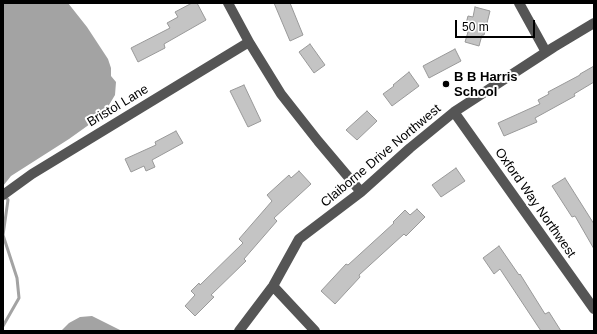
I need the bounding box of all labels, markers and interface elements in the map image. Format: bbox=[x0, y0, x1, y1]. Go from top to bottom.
scale bar bbox=[457, 12, 537, 38]
text: 50 m bbox=[462, 20, 489, 34]
place label: B B Harris School bbox=[454, 69, 518, 100]
marker: B B Harris School bbox=[441, 79, 451, 89]
street label: Bristol Lane bbox=[85, 82, 151, 130]
street label: Claiborne Drive Northwest bbox=[318, 101, 444, 211]
street label: Oxford Way Northwest bbox=[491, 145, 579, 261]

